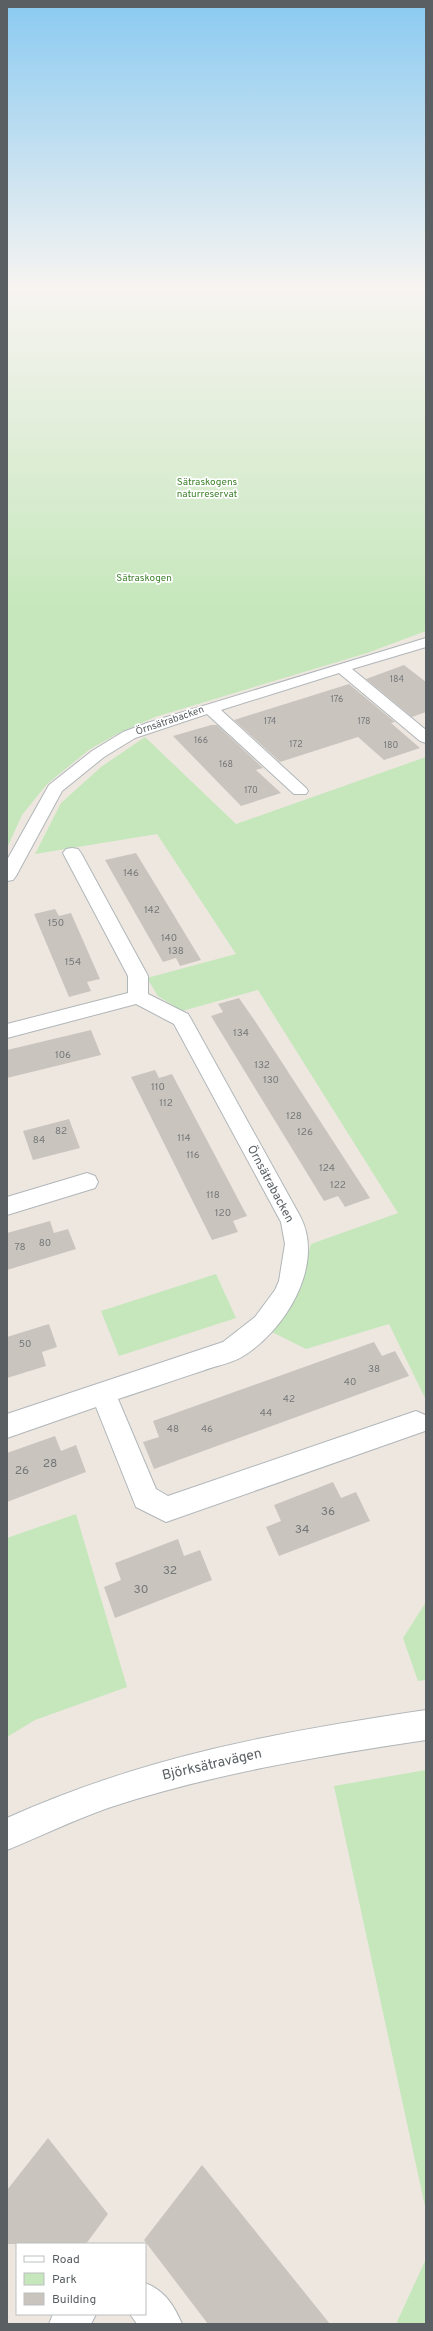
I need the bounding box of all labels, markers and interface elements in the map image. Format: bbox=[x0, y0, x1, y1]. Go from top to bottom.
park label: Sätraskogens naturreservat bbox=[177, 476, 238, 501]
park label: Sätraskogen bbox=[116, 572, 172, 585]
house number: 184 bbox=[390, 674, 405, 685]
house number: 176 bbox=[331, 694, 343, 705]
street label: Örnsätrabacken bbox=[134, 703, 206, 739]
house number: 174 bbox=[264, 716, 277, 727]
house number: 178 bbox=[357, 716, 371, 727]
house number: 166 bbox=[194, 735, 208, 746]
house number: 172 bbox=[289, 739, 303, 750]
house number: 180 bbox=[384, 740, 398, 751]
house number: 168 bbox=[219, 759, 233, 770]
house number: 170 bbox=[244, 785, 258, 796]
house number: 146 bbox=[123, 867, 139, 880]
house number: 142 bbox=[144, 904, 160, 917]
house number: 150 bbox=[48, 917, 64, 930]
house number: 140 bbox=[161, 932, 177, 945]
house number: 138 bbox=[168, 945, 184, 958]
house number: 154 bbox=[65, 956, 81, 969]
house number: 134 bbox=[233, 1027, 249, 1040]
house number: 106 bbox=[55, 1049, 71, 1062]
house number: 132 bbox=[254, 1059, 270, 1072]
house number: 130 bbox=[263, 1074, 279, 1087]
house number: 110 bbox=[151, 1081, 165, 1094]
house number: 112 bbox=[159, 1097, 173, 1110]
house number: 128 bbox=[286, 1110, 302, 1123]
house number: 82 bbox=[55, 1125, 67, 1138]
house number: 126 bbox=[297, 1126, 313, 1139]
house number: 114 bbox=[177, 1132, 191, 1145]
house number: 84 bbox=[33, 1134, 45, 1147]
street label: Örnsätrabacken bbox=[243, 1142, 297, 1226]
house number: 116 bbox=[186, 1149, 200, 1162]
house number: 124 bbox=[319, 1162, 335, 1175]
house number: 122 bbox=[330, 1179, 346, 1192]
house number: 118 bbox=[206, 1189, 220, 1202]
house number: 120 bbox=[215, 1207, 231, 1220]
house number: 80 bbox=[39, 1237, 51, 1250]
house number: 78 bbox=[14, 1241, 26, 1254]
house number: 50 bbox=[19, 1338, 31, 1351]
house number: 38 bbox=[368, 1363, 380, 1376]
house number: 40 bbox=[344, 1376, 356, 1389]
house number: 42 bbox=[283, 1393, 295, 1406]
house number: 44 bbox=[260, 1407, 272, 1420]
house number: 48 bbox=[167, 1423, 179, 1436]
house number: 46 bbox=[201, 1423, 213, 1436]
house number: 28 bbox=[43, 1456, 57, 1472]
house number: 26 bbox=[15, 1463, 29, 1479]
house number: 36 bbox=[321, 1504, 335, 1520]
house number: 34 bbox=[295, 1522, 309, 1538]
house number: 32 bbox=[163, 1563, 177, 1579]
house number: 30 bbox=[134, 1582, 148, 1598]
street label: Björksätravägen bbox=[160, 1745, 264, 1785]
legend bbox=[16, 2243, 146, 2315]
text: Road bbox=[52, 2252, 80, 2268]
text: Park bbox=[52, 2272, 77, 2288]
text: Building bbox=[52, 2292, 96, 2308]

